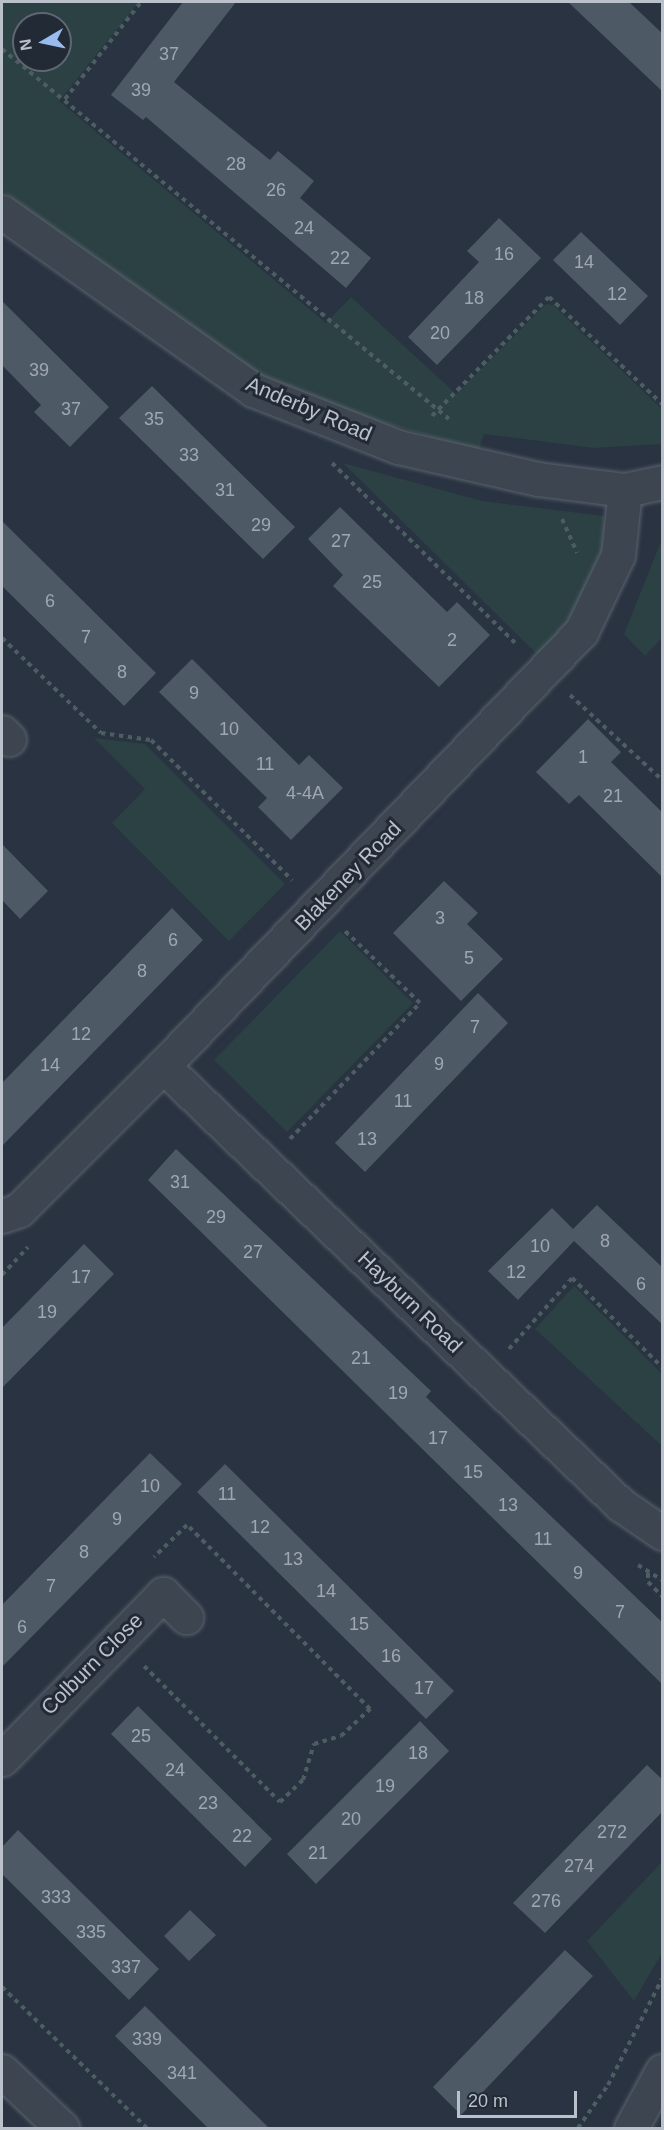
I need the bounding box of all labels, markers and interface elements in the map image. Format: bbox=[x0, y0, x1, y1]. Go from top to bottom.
north arrow bbox=[12, 12, 72, 72]
text: N bbox=[16, 38, 35, 52]
house number: 37 bbox=[159, 43, 179, 65]
house number: 39 bbox=[131, 79, 151, 101]
house number: 28 bbox=[226, 153, 246, 175]
house number: 26 bbox=[266, 179, 286, 201]
house number: 24 bbox=[294, 217, 314, 239]
house number: 16 bbox=[494, 243, 514, 265]
house number: 22 bbox=[330, 247, 350, 269]
house number: 14 bbox=[574, 251, 594, 273]
house number: 12 bbox=[607, 283, 627, 305]
house number: 18 bbox=[464, 287, 484, 309]
house number: 20 bbox=[430, 322, 450, 344]
house number: 39 bbox=[29, 359, 49, 381]
street label: Anderby Road bbox=[242, 371, 376, 447]
house number: 37 bbox=[61, 398, 81, 420]
house number: 35 bbox=[144, 408, 164, 430]
house number: 33 bbox=[179, 444, 199, 466]
house number: 31 bbox=[215, 479, 235, 501]
house number: 29 bbox=[251, 514, 271, 536]
house number: 27 bbox=[331, 530, 351, 552]
house number: 25 bbox=[362, 571, 382, 593]
house number: 6 bbox=[45, 590, 55, 612]
house number: 7 bbox=[81, 626, 91, 648]
house number: 2 bbox=[447, 629, 457, 651]
house number: 8 bbox=[117, 661, 127, 683]
house number: 9 bbox=[189, 682, 199, 704]
house number: 10 bbox=[219, 718, 239, 740]
house number: 1 bbox=[578, 746, 588, 768]
house number: 11 bbox=[256, 753, 274, 775]
house number: 4-4A bbox=[286, 782, 324, 804]
house number: 21 bbox=[603, 785, 623, 807]
street label: Blakeney Road bbox=[289, 816, 407, 936]
house number: 3 bbox=[435, 907, 445, 929]
house number: 6 bbox=[168, 929, 178, 951]
house number: 5 bbox=[464, 947, 474, 969]
house number: 8 bbox=[137, 960, 147, 982]
house number: 7 bbox=[470, 1016, 480, 1038]
house number: 12 bbox=[71, 1023, 91, 1045]
house number: 9 bbox=[434, 1053, 444, 1075]
house number: 14 bbox=[40, 1054, 60, 1076]
house number: 11 bbox=[394, 1090, 412, 1112]
house number: 13 bbox=[357, 1128, 377, 1150]
house number: 31 bbox=[170, 1171, 190, 1193]
house number: 29 bbox=[206, 1206, 226, 1228]
house number: 8 bbox=[600, 1230, 610, 1252]
house number: 10 bbox=[530, 1235, 550, 1257]
house number: 27 bbox=[243, 1241, 263, 1263]
street label: Hayburn Road bbox=[353, 1246, 467, 1358]
house number: 12 bbox=[506, 1261, 526, 1283]
house number: 17 bbox=[71, 1266, 91, 1288]
house number: 6 bbox=[636, 1273, 646, 1295]
house number: 19 bbox=[37, 1301, 57, 1323]
house number: 21 bbox=[351, 1347, 371, 1369]
house number: 19 bbox=[388, 1382, 408, 1404]
house number: 17 bbox=[428, 1427, 448, 1449]
house number: 15 bbox=[463, 1461, 483, 1483]
house number: 10 bbox=[140, 1475, 160, 1497]
house number: 11 bbox=[218, 1483, 236, 1505]
house number: 13 bbox=[498, 1494, 518, 1516]
house number: 9 bbox=[112, 1508, 122, 1530]
house number: 12 bbox=[250, 1516, 270, 1538]
house number: 11 bbox=[534, 1528, 552, 1550]
house number: 8 bbox=[79, 1541, 89, 1563]
house number: 13 bbox=[283, 1548, 303, 1570]
house number: 9 bbox=[573, 1562, 583, 1584]
house number: 7 bbox=[46, 1575, 56, 1597]
house number: 14 bbox=[316, 1580, 336, 1602]
house number: 7 bbox=[615, 1601, 625, 1623]
street label: Colburn Close bbox=[36, 1608, 148, 1720]
house number: 15 bbox=[349, 1613, 369, 1635]
house number: 6 bbox=[17, 1616, 27, 1638]
house number: 16 bbox=[381, 1645, 401, 1667]
house number: 17 bbox=[414, 1677, 434, 1699]
house number: 25 bbox=[131, 1725, 151, 1747]
house number: 18 bbox=[408, 1742, 428, 1764]
house number: 24 bbox=[165, 1759, 185, 1781]
house number: 19 bbox=[375, 1775, 395, 1797]
house number: 23 bbox=[198, 1792, 218, 1814]
house number: 20 bbox=[341, 1808, 361, 1830]
house number: 272 bbox=[597, 1821, 627, 1843]
house number: 22 bbox=[232, 1825, 252, 1847]
house number: 21 bbox=[308, 1842, 328, 1864]
house number: 274 bbox=[564, 1855, 594, 1877]
house number: 333 bbox=[41, 1886, 71, 1908]
house number: 276 bbox=[531, 1890, 561, 1912]
house number: 335 bbox=[76, 1921, 106, 1943]
house number: 337 bbox=[111, 1956, 141, 1978]
house number: 339 bbox=[132, 2028, 162, 2050]
house number: 341 bbox=[167, 2062, 197, 2084]
scale bar bbox=[460, 2079, 580, 2117]
text: 20 m bbox=[468, 2091, 508, 2111]

